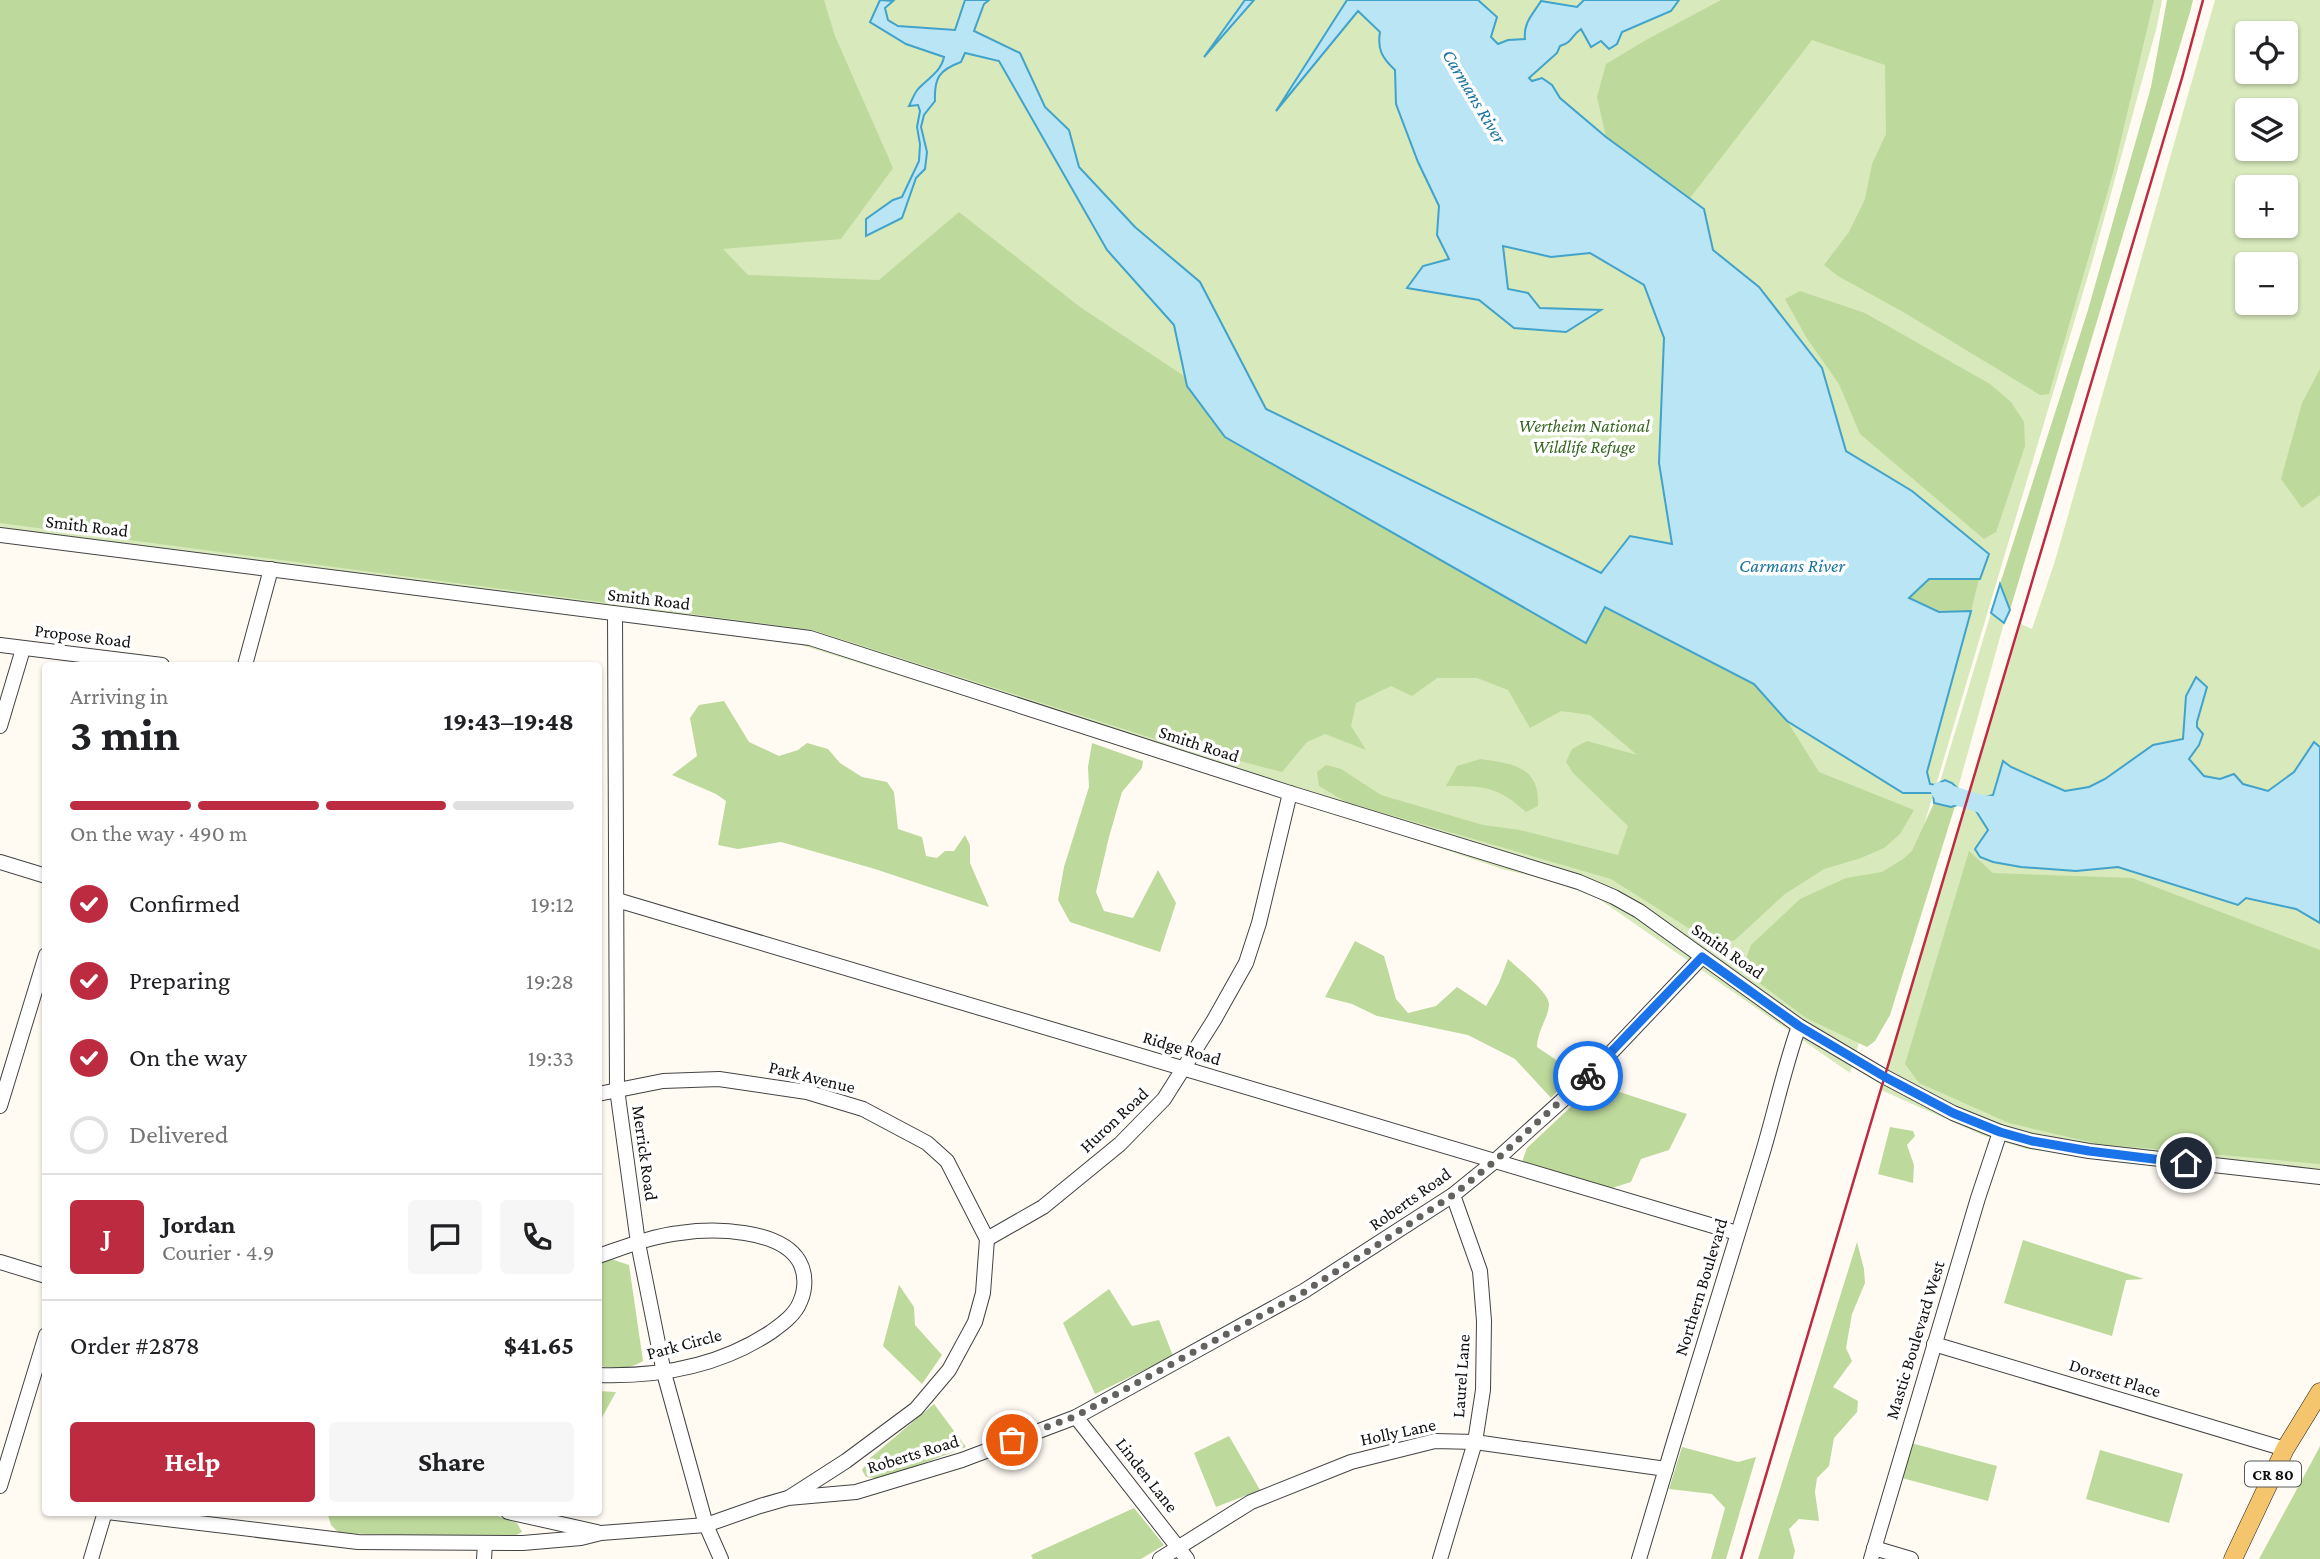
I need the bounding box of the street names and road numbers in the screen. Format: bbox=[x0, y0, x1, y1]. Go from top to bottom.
street label: Smith Road bbox=[45, 511, 130, 541]
street label: Smith Road bbox=[607, 584, 692, 614]
street label: Propose Road bbox=[34, 620, 133, 652]
street label: Smith Road bbox=[1156, 722, 1242, 767]
street label: Smith Road bbox=[1688, 919, 1768, 983]
street label: Ridge Road bbox=[1141, 1027, 1224, 1069]
street label: Park Avenue bbox=[767, 1057, 857, 1097]
street label: Huron Road bbox=[1076, 1083, 1153, 1157]
street label: Merrick Road bbox=[628, 1104, 662, 1203]
street label: Roberts Road bbox=[1365, 1163, 1455, 1234]
street label: Northern Boulevard bbox=[1671, 1215, 1732, 1358]
street label: Mastic Boulevard West bbox=[1881, 1257, 1949, 1422]
street label: Park Circle bbox=[644, 1324, 724, 1364]
street label: Laurel Lane bbox=[1448, 1333, 1474, 1418]
street label: Dorsett Place bbox=[2067, 1355, 2163, 1401]
street label: Holly Lane bbox=[1358, 1414, 1438, 1450]
street label: Roberts Road bbox=[865, 1430, 962, 1477]
street label: Linden Lane bbox=[1112, 1434, 1182, 1516]
road number: CR 80 bbox=[2245, 1462, 2301, 1486]

